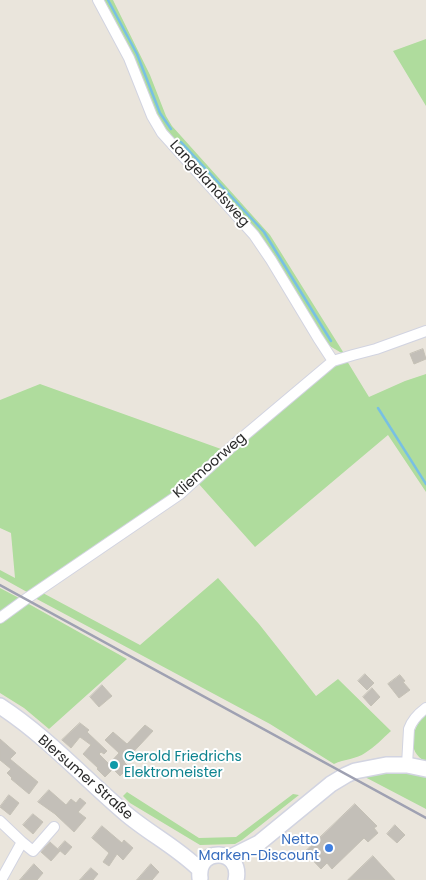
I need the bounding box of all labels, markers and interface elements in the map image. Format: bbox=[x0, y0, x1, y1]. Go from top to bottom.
street label: Langelandsweg bbox=[166, 137, 252, 231]
street label: Kliemoorweg bbox=[170, 430, 250, 502]
street label: Blersumer Straße bbox=[34, 732, 136, 824]
place label: Gerold Friedrichs Elektromeister bbox=[124, 749, 242, 782]
marker: Gerold Friedrichs Elektromeister bbox=[108, 759, 120, 771]
place label: Netto Marken-Discount bbox=[199, 832, 319, 864]
marker: Netto Marken-Discount bbox=[323, 842, 335, 854]

